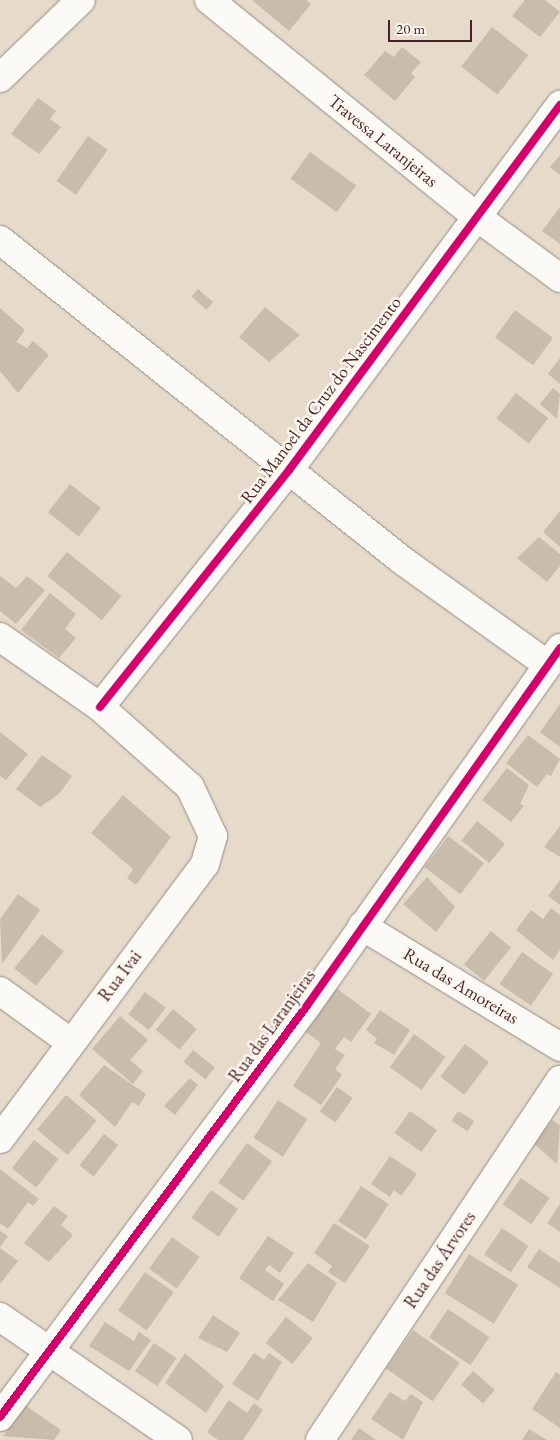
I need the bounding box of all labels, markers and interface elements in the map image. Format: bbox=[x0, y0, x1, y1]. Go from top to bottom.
scale bar bbox=[390, 10, 474, 42]
text: 20 m bbox=[396, 19, 425, 38]
street label: Travessa Laranjeiras bbox=[324, 90, 442, 192]
street label: Rua Manoel da Cruz do Nascimento bbox=[236, 292, 406, 508]
street label: Rua das Amoreiras bbox=[399, 943, 523, 1029]
street label: Rua Ivai bbox=[94, 946, 146, 1006]
street label: Rua das Laranjeiras bbox=[224, 966, 320, 1086]
street label: Rua das Árvores bbox=[400, 1207, 480, 1313]

